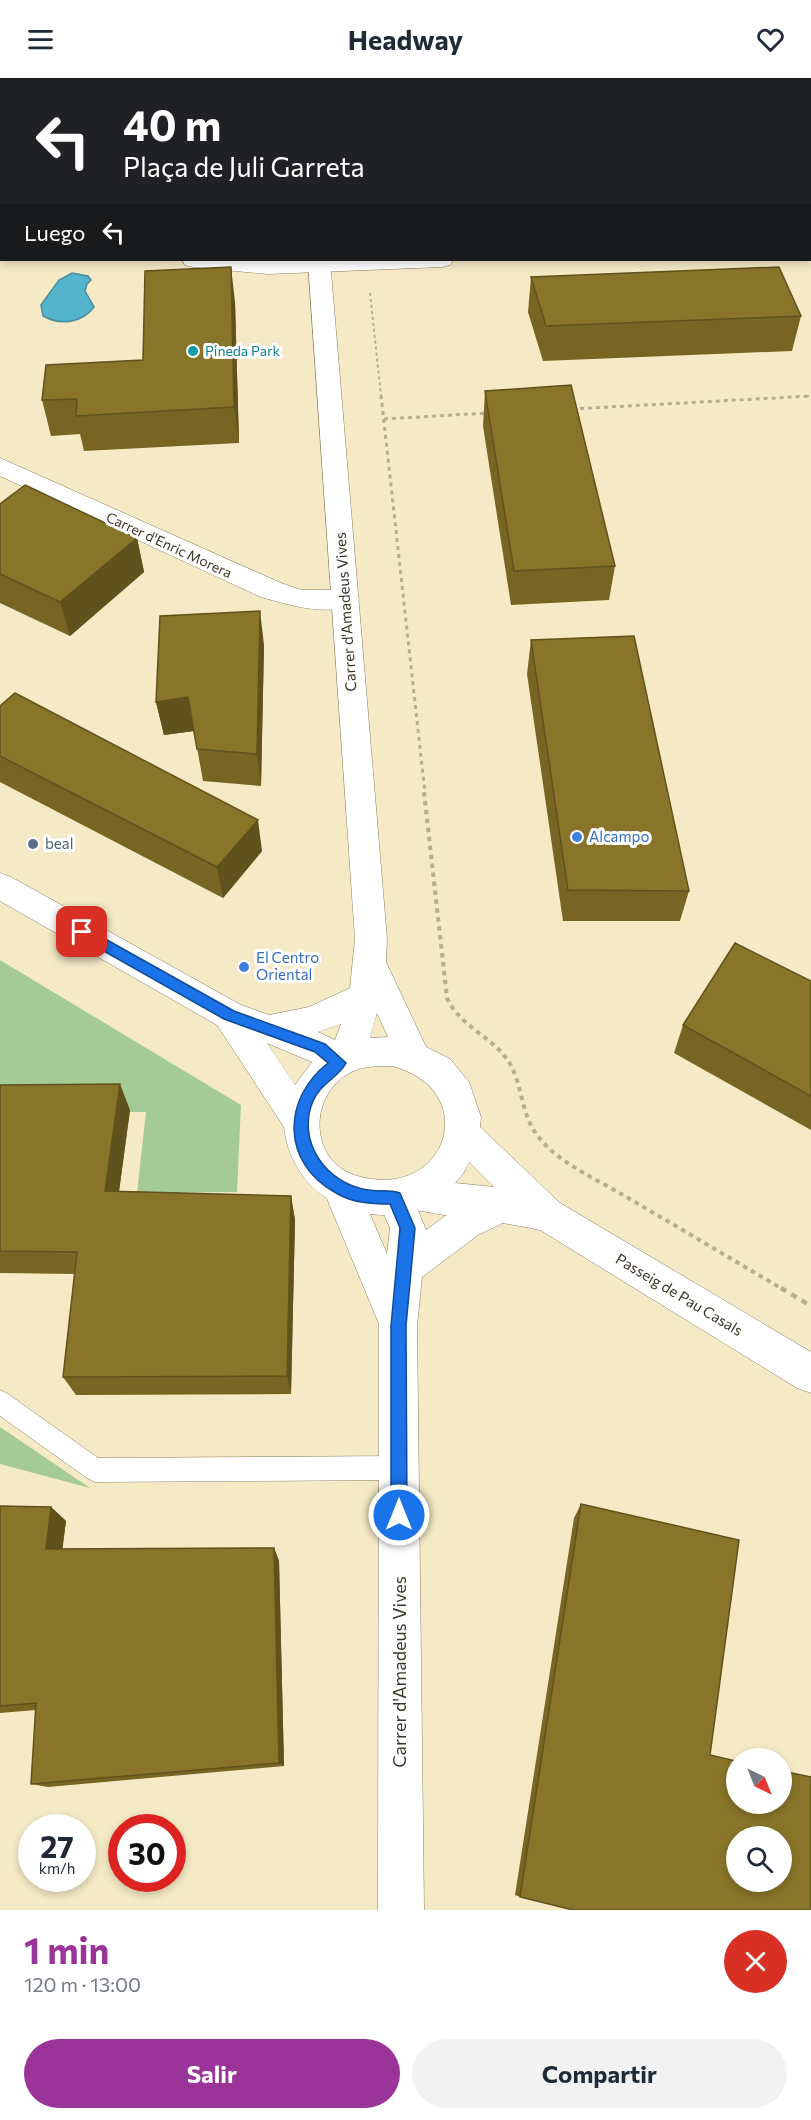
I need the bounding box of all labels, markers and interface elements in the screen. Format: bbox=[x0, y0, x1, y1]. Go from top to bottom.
icon: menu bbox=[24, 23, 57, 56]
text: Headway bbox=[348, 23, 463, 56]
icon: heart bbox=[754, 23, 787, 56]
text: 40 m bbox=[123, 98, 221, 150]
icon: left bbox=[24, 102, 102, 180]
text: Plaça de Juli Garreta bbox=[123, 150, 365, 183]
icon: left bbox=[97, 216, 130, 249]
text: Luego bbox=[24, 219, 85, 246]
place label: Pineda Park bbox=[205, 342, 281, 359]
marker: Pineda Park bbox=[186, 344, 200, 358]
street label: Carrer d'Enric Morera bbox=[104, 508, 235, 581]
street label: Carrer d'Amadeus Vives bbox=[330, 532, 360, 692]
place label: Alcampo bbox=[589, 827, 649, 845]
marker: Alcampo bbox=[570, 830, 584, 844]
place label: beal bbox=[45, 834, 73, 852]
marker: beal bbox=[26, 837, 40, 851]
pin bbox=[56, 906, 107, 957]
icon: arrive bbox=[65, 915, 98, 948]
place label: El Centro Oriental bbox=[256, 948, 319, 983]
marker: El Centro Oriental bbox=[237, 960, 251, 974]
street label: Passeig de Pau Casals bbox=[613, 1249, 746, 1339]
position arrow bbox=[367, 1483, 431, 1547]
street label: Carrer d'Amadeus Vives bbox=[388, 1576, 410, 1768]
north arrow bbox=[726, 1748, 792, 1814]
map controls bbox=[726, 1748, 792, 1892]
speed limit sign: 30 bbox=[108, 1814, 186, 1892]
button: search bbox=[726, 1826, 792, 1892]
text: 27 bbox=[40, 1827, 74, 1864]
text: km/h bbox=[39, 1859, 75, 1877]
text: 1 min bbox=[24, 1927, 109, 1971]
button: close bbox=[724, 1930, 787, 1993]
text: 120 m · 13:00 bbox=[24, 1972, 141, 1996]
button: Salir bbox=[24, 2039, 400, 2108]
button: Compartir bbox=[412, 2039, 787, 2108]

